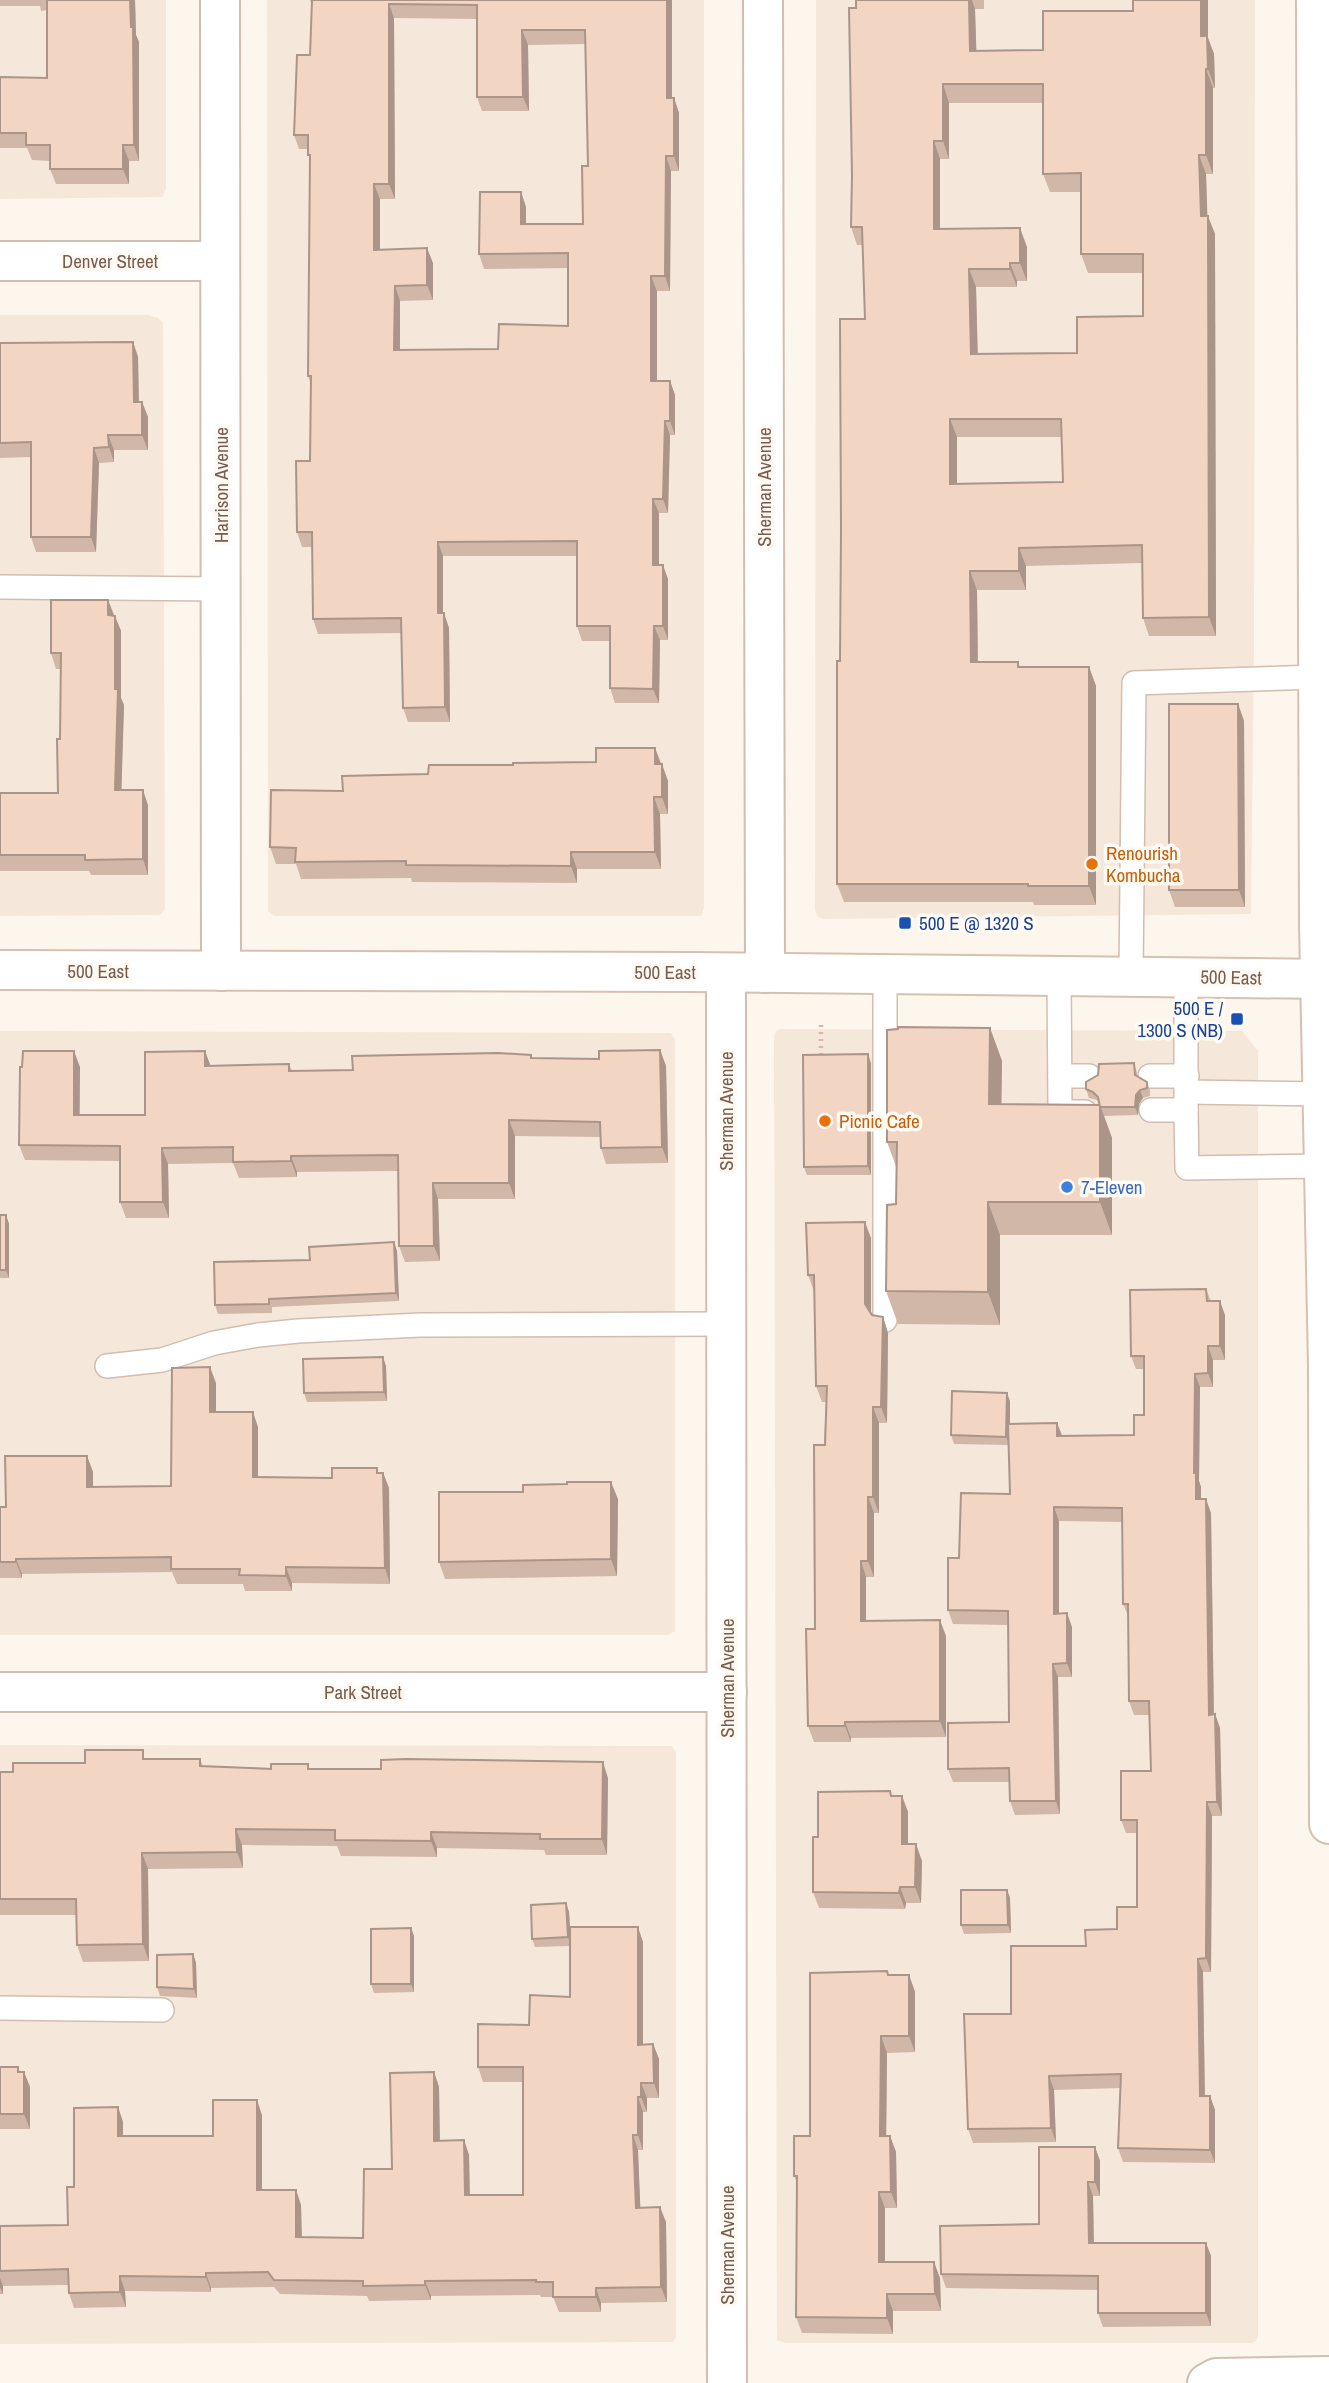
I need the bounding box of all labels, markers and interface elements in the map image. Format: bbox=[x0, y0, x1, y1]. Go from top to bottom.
street label: Denver Street bbox=[62, 248, 159, 274]
street label: Harrison Avenue bbox=[208, 427, 234, 543]
street label: Sherman Avenue bbox=[751, 427, 777, 547]
place label: Renourish Kombucha bbox=[1106, 840, 1181, 888]
marker: Renourish Kombucha bbox=[1084, 856, 1100, 872]
place label: 500 E @ 1320 S bbox=[919, 910, 1034, 936]
marker: 500 E @ 1320 S bbox=[897, 915, 913, 931]
street label: 500 East bbox=[67, 958, 129, 984]
street label: 500 East bbox=[634, 959, 696, 985]
street label: 500 East bbox=[1200, 963, 1263, 991]
place label: 500 E / 1300 S (NB) bbox=[1137, 995, 1224, 1043]
marker: 500 E / 1300 S (NB) bbox=[1229, 1011, 1245, 1027]
street label: Sherman Avenue bbox=[713, 1051, 739, 1171]
place label: Picnic Cafe bbox=[839, 1108, 920, 1134]
marker: Picnic Cafe bbox=[817, 1113, 833, 1129]
place label: 7-Eleven bbox=[1081, 1174, 1142, 1200]
marker: 7-Eleven bbox=[1059, 1179, 1075, 1195]
street label: Sherman Avenue bbox=[714, 1618, 740, 1738]
street label: Park Street bbox=[324, 1679, 403, 1705]
street label: Sherman Avenue bbox=[714, 2185, 740, 2305]

